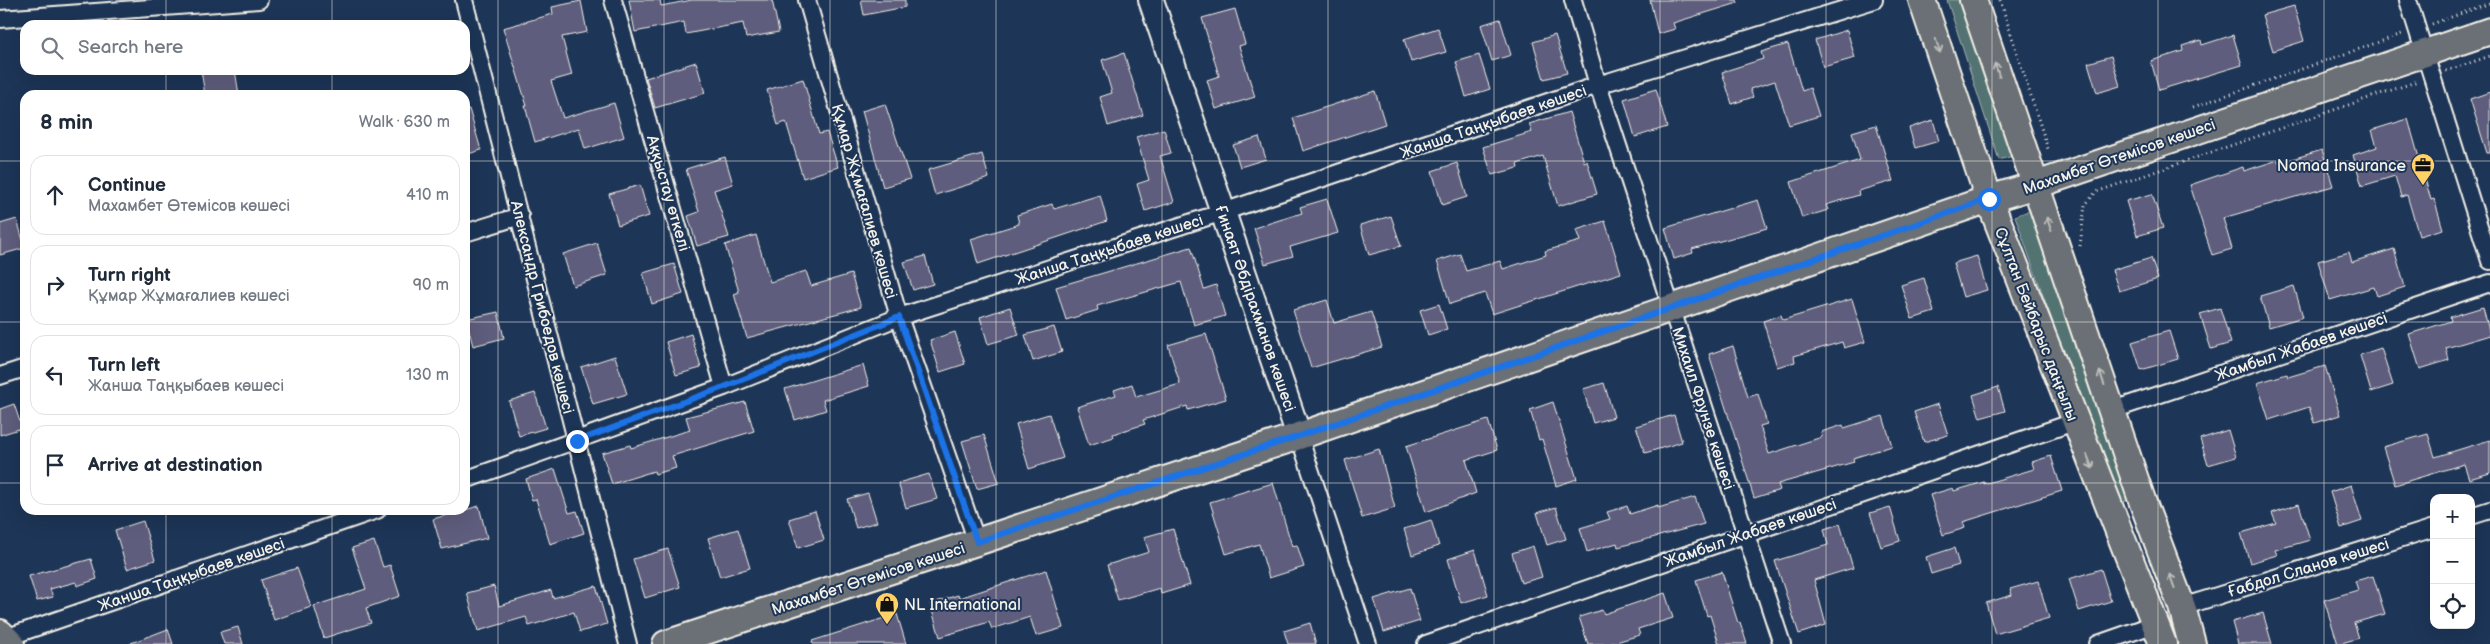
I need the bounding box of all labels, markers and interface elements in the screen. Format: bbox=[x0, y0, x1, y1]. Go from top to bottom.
search box bbox=[20, 20, 470, 75]
icon: search bbox=[38, 34, 66, 62]
text: Search here bbox=[78, 36, 183, 59]
one-way arrow bbox=[1933, 38, 1943, 54]
one-way arrow bbox=[1992, 63, 2001, 78]
street label: Жанша Таңқыбаев көшесі bbox=[1398, 82, 1589, 163]
street label: Құмар Жұмағалиев көшесі bbox=[827, 102, 901, 301]
text: 8 min bbox=[40, 110, 93, 135]
text: Walk · 630 m bbox=[359, 113, 450, 132]
street label: Махамбет Өтемісов көшесі bbox=[2021, 116, 2218, 199]
street label: Аққыстау өткелі bbox=[642, 132, 693, 254]
office icon: Nomad Insurance bbox=[2410, 152, 2436, 186]
place label: Nomad Insurance bbox=[2277, 157, 2407, 176]
text: Continue bbox=[88, 174, 166, 197]
icon: ahead bbox=[41, 181, 69, 209]
text: 410 m bbox=[406, 186, 449, 205]
route start bbox=[1978, 188, 2001, 211]
text: Махамбет Өтемісов көшесі bbox=[88, 197, 290, 216]
street label: Александр Грибоедов көшесі bbox=[506, 198, 577, 416]
street label: Ғинаят Әбдірахманов көшесі bbox=[1210, 203, 1299, 414]
street label: Жанша Таңқыбаев көшесі bbox=[1013, 211, 1206, 290]
one-way arrow bbox=[2044, 217, 2053, 232]
street label: Сұлтан Бейбарыс даңғылы bbox=[1990, 225, 2081, 424]
text: Turn right bbox=[88, 264, 171, 287]
icon: right bbox=[41, 271, 69, 299]
text: 90 m bbox=[413, 276, 449, 295]
text: Құмар Жұмағалиев көшесі bbox=[88, 287, 290, 306]
street label: Жамбыл Жабаев көшесі bbox=[2213, 309, 2390, 386]
street label: Михаил Фрунзе көшесі bbox=[1667, 325, 1738, 492]
text: Turn left bbox=[88, 354, 160, 377]
icon: left bbox=[41, 361, 69, 389]
text: 130 m bbox=[406, 366, 449, 385]
one-way arrow bbox=[2097, 370, 2106, 386]
text: Жанша Таңқыбаев көшесі bbox=[88, 377, 284, 396]
route end bbox=[566, 430, 589, 453]
icon: arrive bbox=[41, 451, 69, 479]
one-way arrow bbox=[2086, 453, 2095, 469]
text: Arrive at destination bbox=[88, 454, 263, 477]
map controls bbox=[2430, 494, 2475, 629]
button: + bbox=[2430, 494, 2475, 539]
street label: Жамбыл Жабаев көшесі bbox=[1662, 495, 1839, 572]
street label: Жанша Таңқыбаев көшесі bbox=[96, 535, 287, 616]
street label: Ғабдол Сланов көшесі bbox=[2225, 535, 2392, 602]
street label: Махамбет Өтемісов көшесі bbox=[769, 539, 968, 620]
button: − bbox=[2430, 539, 2475, 584]
one-way arrow bbox=[2167, 574, 2176, 589]
button: locate bbox=[2430, 584, 2475, 629]
shop icon: NL International bbox=[874, 591, 900, 625]
place label: NL International bbox=[904, 596, 1021, 615]

